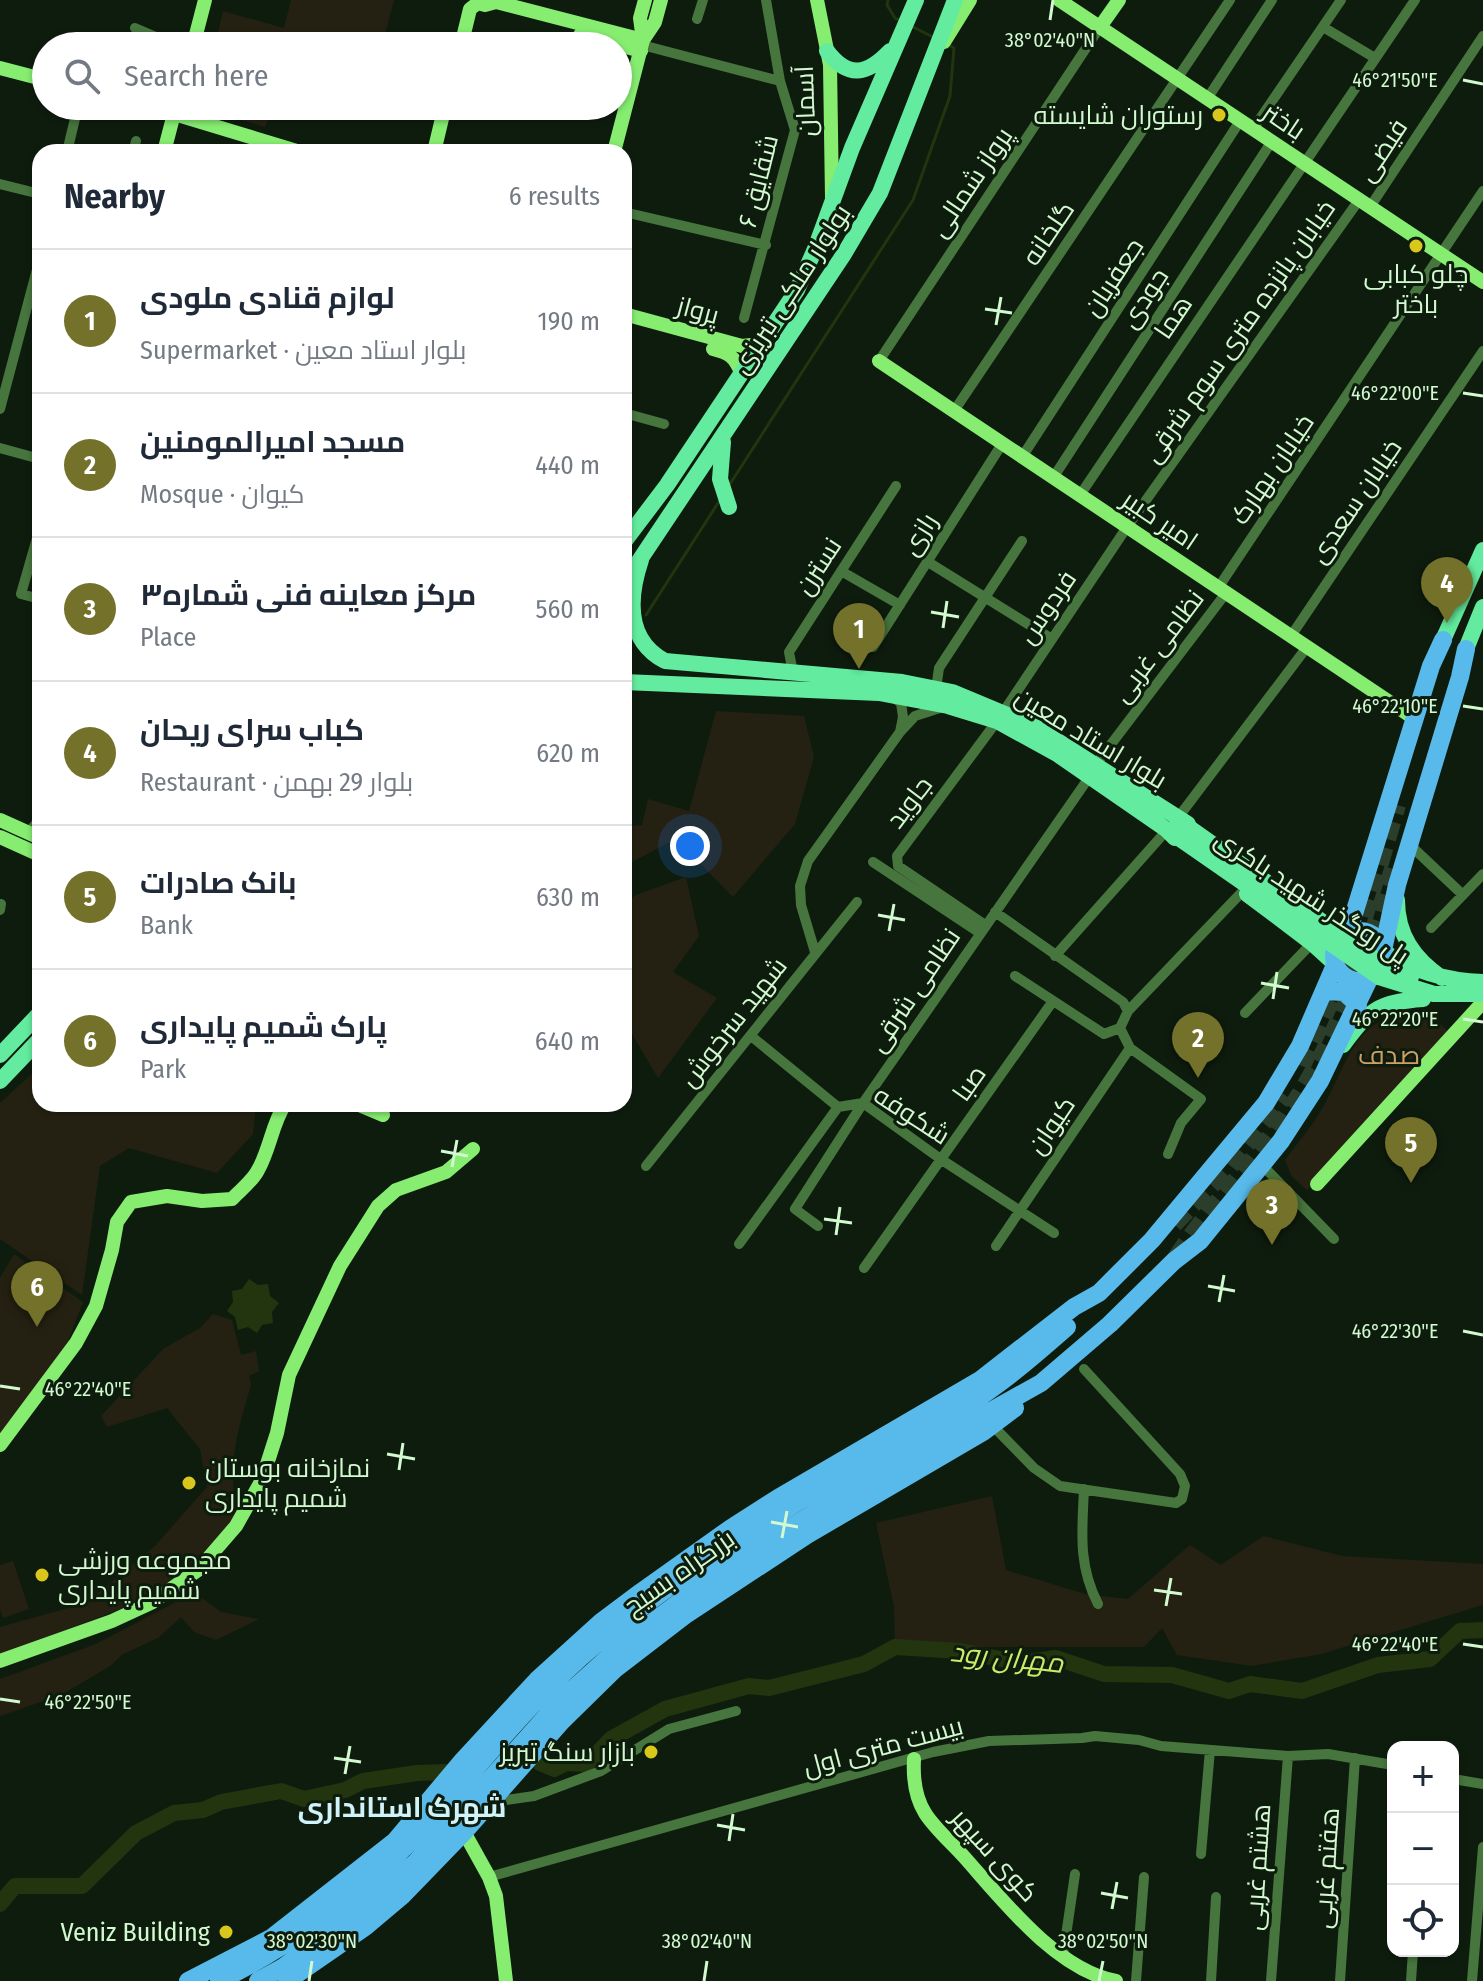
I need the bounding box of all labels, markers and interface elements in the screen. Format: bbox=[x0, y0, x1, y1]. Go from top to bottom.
text: 38°02'40"N bbox=[1005, 28, 1095, 52]
search box bbox=[32, 32, 632, 120]
icon: search bbox=[60, 54, 104, 98]
text: Search here bbox=[124, 58, 269, 94]
street label: آسمان bbox=[789, 65, 822, 137]
text: 46°21'50"E bbox=[1352, 68, 1438, 92]
street label: باختر bbox=[1255, 95, 1311, 147]
place label: رستوران شایسته bbox=[1034, 100, 1203, 131]
marker: رستوران شایسته bbox=[1210, 106, 1228, 124]
street label: فیضی bbox=[1351, 113, 1414, 187]
street label: پرواز شمالی bbox=[923, 121, 1020, 244]
street label: شقایق ۶ bbox=[732, 132, 785, 231]
text: Nearby bbox=[64, 176, 165, 217]
text: 6 results bbox=[509, 181, 600, 212]
street label: خیابان پانزده متری سوم شرقی bbox=[1137, 194, 1344, 470]
street label: گلخانه bbox=[1016, 195, 1081, 271]
street label: بولوار ملکی تبریزی bbox=[725, 199, 858, 380]
street label: جعفریان bbox=[1077, 232, 1150, 322]
marker: چلو کبابی باختر bbox=[1407, 237, 1425, 255]
place label: چلو کبابی باختر bbox=[1363, 259, 1469, 320]
street label: جودی bbox=[1114, 262, 1175, 334]
text: لوازم قنادی ملودی bbox=[140, 280, 395, 316]
street label: پرواز bbox=[671, 289, 723, 332]
street label: هما bbox=[1148, 290, 1199, 345]
text: 1 bbox=[85, 306, 96, 337]
text: 190 m bbox=[538, 306, 600, 337]
text: Supermarket · بلوار استاد معین bbox=[140, 335, 466, 366]
text: 46°22'00"E bbox=[1351, 381, 1439, 405]
street label: خیابان بهارک bbox=[1224, 408, 1321, 531]
text: مسجد امیرالمومنین bbox=[140, 424, 405, 460]
street label: خیابان سعدی bbox=[1303, 433, 1408, 569]
text: 2 bbox=[84, 450, 96, 481]
text: 440 m bbox=[535, 450, 600, 481]
text: Mosque · کیوان bbox=[140, 479, 305, 510]
street label: امیر کبیر bbox=[1114, 483, 1203, 557]
street label: رازی bbox=[895, 507, 944, 561]
street label: نسترن bbox=[789, 532, 848, 601]
pin: 4 bbox=[1421, 557, 1473, 623]
street label: فردوس bbox=[1012, 565, 1083, 650]
text: مرکز معاینه فنی شماره۳ bbox=[140, 577, 476, 613]
street label: نظامی غربی bbox=[1106, 584, 1211, 709]
text: 3 bbox=[84, 594, 96, 625]
text: 560 m bbox=[536, 594, 600, 625]
pin: 1 bbox=[833, 603, 885, 669]
text: Place bbox=[140, 622, 196, 653]
street label: بلوار استاد معین bbox=[1009, 681, 1172, 796]
text: 46°22'10"E bbox=[1352, 694, 1438, 718]
text: کباب سرای ریحان bbox=[140, 712, 364, 748]
text: 4 bbox=[83, 738, 97, 769]
text: 620 m bbox=[536, 738, 600, 769]
text: Restaurant · بلوار 29 بهمن bbox=[140, 767, 413, 798]
street label: جاوید bbox=[880, 770, 939, 834]
street label: پل روگذر شهید باکری bbox=[1208, 823, 1415, 973]
your location bbox=[670, 826, 710, 866]
text: بانک صادرات bbox=[140, 865, 297, 901]
text: 5 bbox=[84, 882, 96, 913]
text: 630 m bbox=[536, 882, 600, 913]
text: Bank bbox=[140, 910, 193, 941]
street label: نظامی شرقی bbox=[862, 923, 967, 1058]
street label: شهید سرخوش bbox=[673, 951, 794, 1093]
text: 46°22'20"E bbox=[1352, 1007, 1438, 1031]
text: پارک شمیم پایداری bbox=[140, 1009, 387, 1045]
pin: 2 bbox=[1172, 1012, 1224, 1078]
text: 6 bbox=[83, 1026, 97, 1057]
text: 640 m bbox=[535, 1026, 600, 1057]
park label: صدف bbox=[1358, 1040, 1420, 1071]
text: Park bbox=[140, 1054, 186, 1085]
street label: صبا bbox=[946, 1059, 993, 1107]
street label: شکوفه bbox=[868, 1079, 956, 1151]
street label: کیوان bbox=[1021, 1090, 1082, 1160]
pin: 5 bbox=[1385, 1117, 1437, 1183]
pin: 3 bbox=[1246, 1179, 1298, 1245]
pin: 6 bbox=[11, 1261, 63, 1327]
text: 46°22'30"E bbox=[1352, 1319, 1438, 1343]
text: 46°22'40"E bbox=[45, 1377, 131, 1401]
place label: نمازخانه بوستان شمیم پایداری bbox=[205, 1453, 370, 1516]
marker: نمازخانه بوستان شمیم پایداری bbox=[180, 1474, 198, 1492]
street label: بزرگراه بسیج bbox=[618, 1523, 741, 1623]
place label: مجموعه ورزشی شمیم پایداری bbox=[58, 1545, 232, 1608]
marker: مجموعه ورزشی شمیم پایداری bbox=[33, 1566, 51, 1584]
text: 46°22'40"E bbox=[1352, 1632, 1438, 1656]
water label: مهران رود bbox=[949, 1635, 1066, 1680]
text: 46°22'50"E bbox=[45, 1690, 131, 1714]
street label: بیست متری اول bbox=[800, 1710, 967, 1783]
place label: بازار سنگ تبریز bbox=[498, 1737, 635, 1768]
map controls bbox=[1387, 1741, 1459, 1957]
button: + bbox=[1387, 1741, 1459, 1813]
marker: بازار سنگ تبریز bbox=[642, 1743, 660, 1761]
district label: شهرک استانداری bbox=[298, 1791, 506, 1825]
street label: کوی سپهر bbox=[943, 1801, 1045, 1909]
street label: هشتم غربی bbox=[1238, 1803, 1279, 1932]
street label: هفتم غربی bbox=[1307, 1806, 1348, 1930]
button: − bbox=[1387, 1813, 1459, 1885]
button: locate bbox=[1387, 1885, 1459, 1957]
place label: Veniz Building bbox=[60, 1917, 211, 1948]
marker: Veniz Building bbox=[217, 1923, 235, 1941]
text: 38°02'30"N bbox=[267, 1929, 357, 1953]
text: 38°02'40"N bbox=[662, 1929, 752, 1953]
text: 38°02'50"N bbox=[1058, 1929, 1148, 1953]

